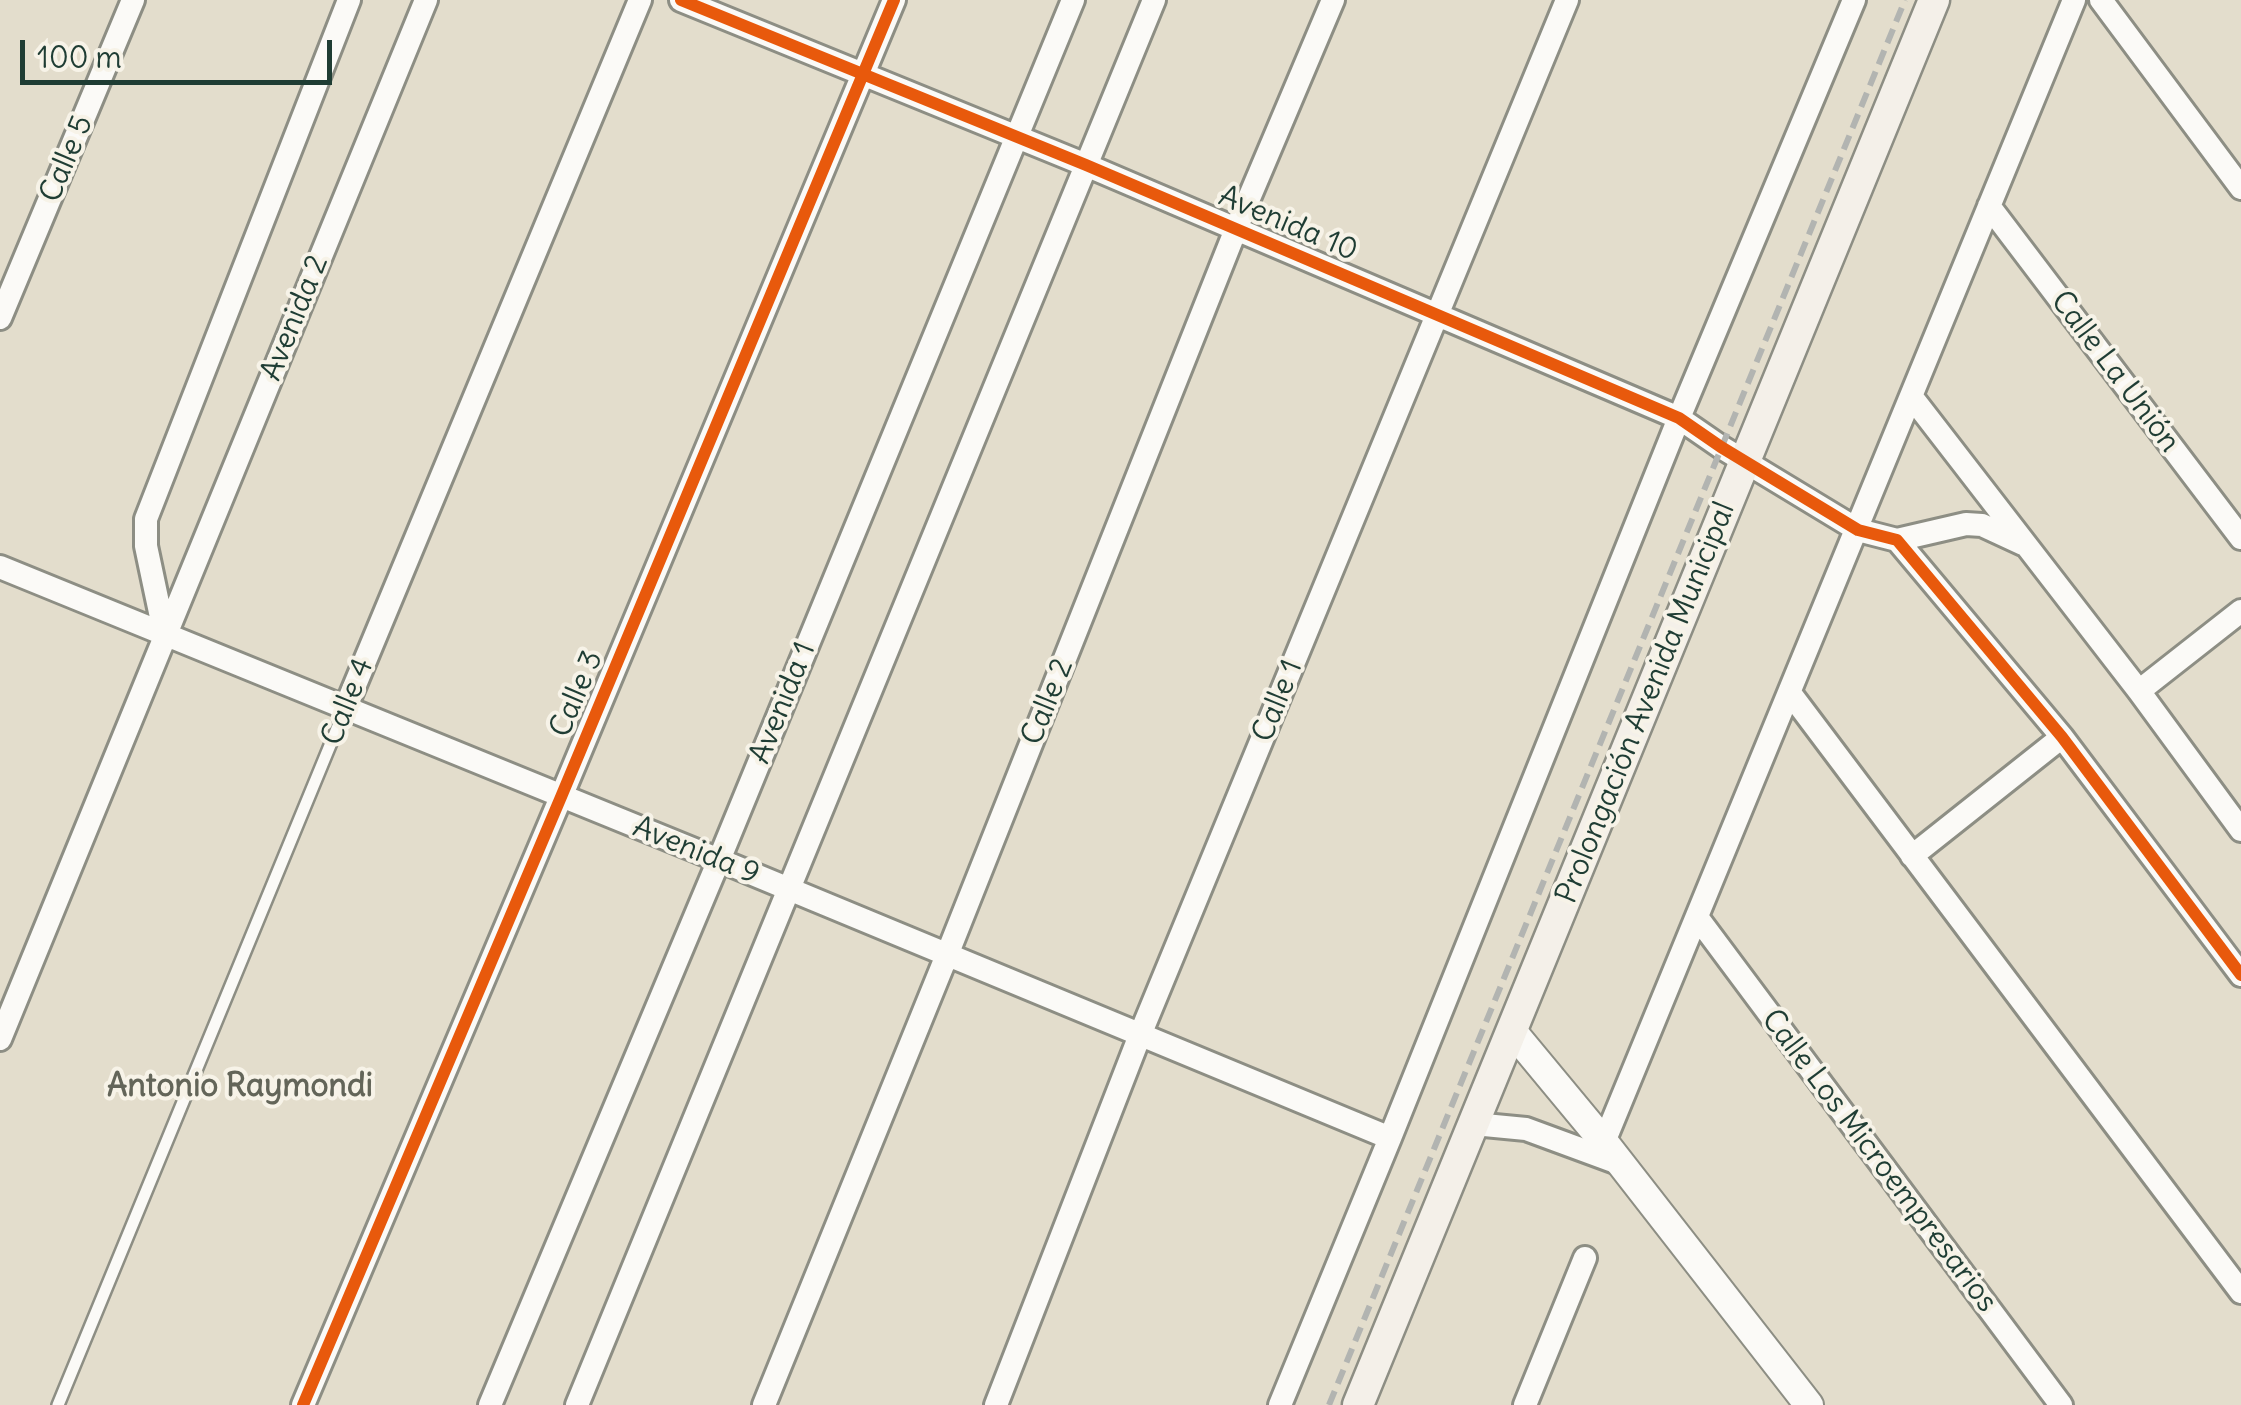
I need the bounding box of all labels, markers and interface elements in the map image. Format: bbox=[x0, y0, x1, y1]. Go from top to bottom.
scale bar bbox=[25, 20, 338, 82]
text: 100 m bbox=[37, 38, 122, 76]
street label: Calle 5 bbox=[33, 110, 101, 208]
street label: Avenida 10 bbox=[1213, 179, 1363, 269]
street label: Avenida 2 bbox=[254, 250, 336, 386]
street label: Calle La Unión bbox=[2043, 284, 2187, 460]
street label: Prolongación Avenida Municipal bbox=[1549, 497, 1743, 909]
street label: Avenida 1 bbox=[742, 637, 824, 769]
street label: Calle 3 bbox=[543, 645, 611, 743]
street label: Calle 4 bbox=[314, 653, 382, 751]
street label: Calle 2 bbox=[1014, 654, 1082, 750]
street label: Calle 1 bbox=[1245, 655, 1311, 747]
street label: Avenida 9 bbox=[628, 809, 764, 893]
street label: Calle Los Microempresarios bbox=[1753, 1003, 2005, 1319]
district label: Antonio Raymondi bbox=[107, 1068, 373, 1106]

